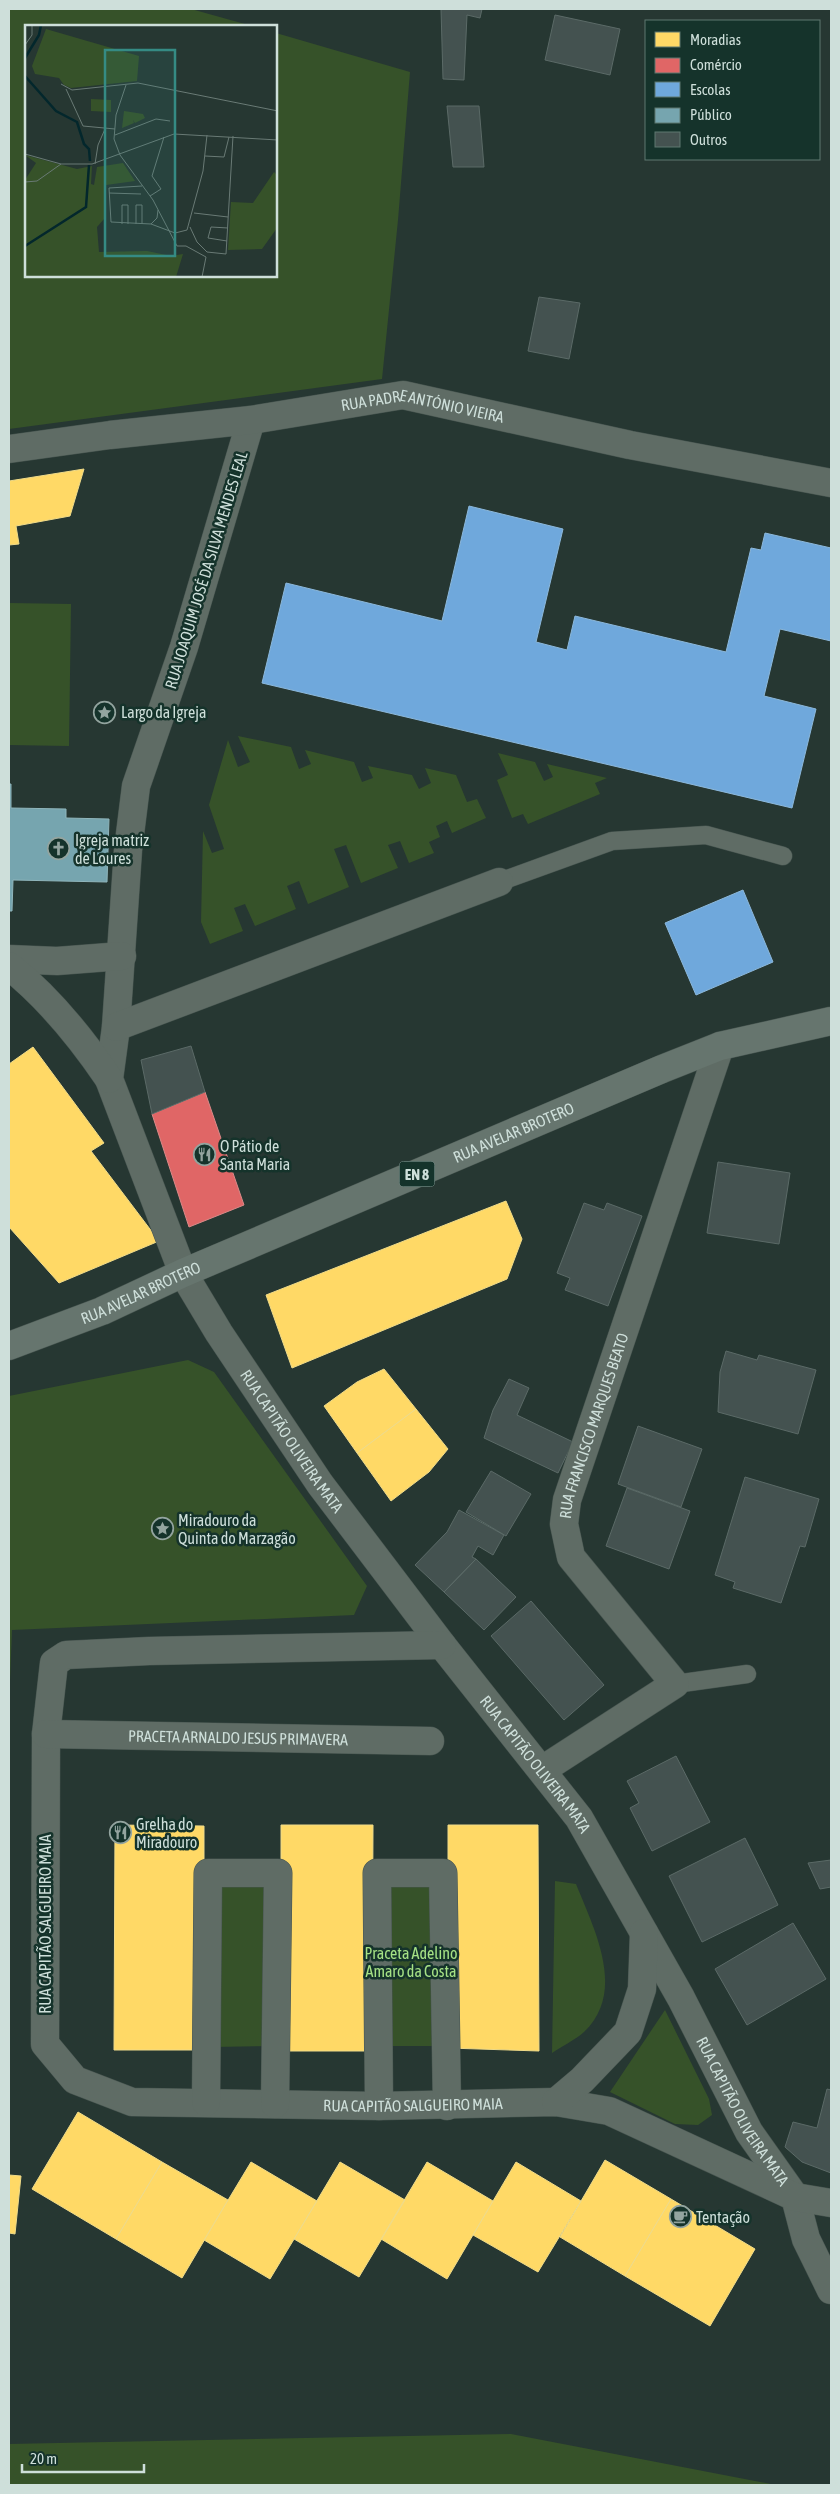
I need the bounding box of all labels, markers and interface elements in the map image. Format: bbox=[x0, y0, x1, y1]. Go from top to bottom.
legend bbox=[645, 20, 820, 160]
inset map bbox=[25, 25, 278, 278]
text: Moradias bbox=[690, 31, 741, 48]
text: Comércio bbox=[690, 56, 742, 73]
text: Escolas bbox=[690, 81, 731, 98]
text: Público bbox=[690, 106, 732, 123]
text: Outros bbox=[690, 131, 727, 148]
street label: RUA PADRE ANTÓNIO VIEIRA bbox=[340, 386, 506, 426]
street label: RUA JOAQUIM JOSÉ DA SILVA MENDES LEAL bbox=[161, 448, 251, 691]
place icon: Largo da Igreja bbox=[93, 700, 117, 724]
place label: Largo da Igreja bbox=[121, 703, 206, 722]
place label: Igreja matriz de Loures bbox=[75, 831, 149, 867]
church icon: Igreja matriz de Loures bbox=[47, 837, 71, 861]
street label: RUA AVELAR BROTERO bbox=[450, 1099, 577, 1166]
place label: O Pátio de Santa Maria bbox=[220, 1137, 290, 1173]
restaurant icon: O Pátio de Santa Maria bbox=[192, 1143, 216, 1167]
road number: EN 8 bbox=[400, 1162, 434, 1186]
street label: RUA AVELAR BROTERO bbox=[78, 1258, 203, 1327]
street label: RUA FRANCISCO MARQUES BEATO bbox=[556, 1331, 632, 1520]
street label: RUA CAPITÃO OLIVEIRA MATA bbox=[237, 1366, 347, 1516]
place label: Miradouro da Quinta do Marzagão bbox=[178, 1511, 296, 1548]
place icon: Miradouro da Quinta do Marzagão bbox=[150, 1517, 174, 1541]
street label: RUA CAPITÃO OLIVEIRA MATA bbox=[477, 1692, 595, 1836]
street label: PRACETA ARNALDO JESUS PRIMAVERA bbox=[128, 1726, 348, 1749]
place label: Grelha do Miradouro bbox=[136, 1815, 197, 1851]
restaurant icon: Grelha do Miradouro bbox=[108, 1821, 132, 1845]
street label: RUA CAPITÃO SALGUEIRO MAIA bbox=[36, 1834, 54, 2014]
park label: Praceta Adelino Amaro da Costa bbox=[365, 1944, 458, 1980]
street label: RUA CAPITÃO OLIVEIRA MATA bbox=[693, 2034, 793, 2189]
street label: RUA CAPITÃO SALGUEIRO MAIA bbox=[323, 2094, 503, 2115]
cafe icon: Tentação bbox=[668, 2205, 692, 2229]
place label: Tentação bbox=[696, 2208, 750, 2227]
scale bar bbox=[22, 2442, 145, 2474]
text: 20 m bbox=[30, 2450, 57, 2467]

